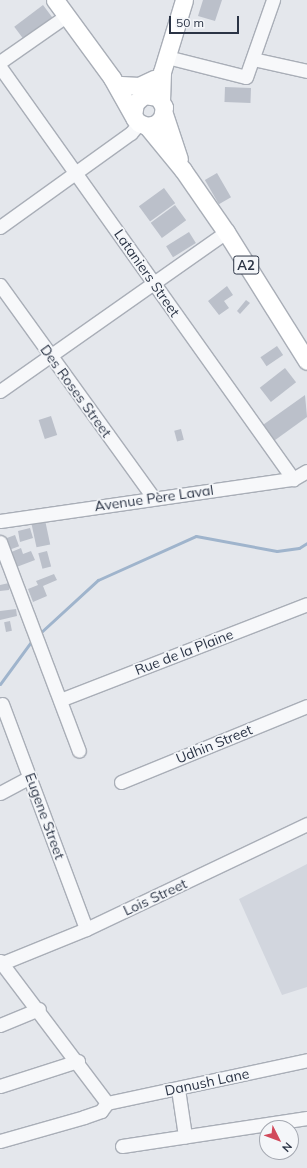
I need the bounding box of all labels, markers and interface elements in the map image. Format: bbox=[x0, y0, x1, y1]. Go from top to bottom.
scale bar bbox=[171, 8, 241, 34]
text: 50 m bbox=[176, 15, 204, 30]
street label: Lataniers Street bbox=[111, 226, 183, 320]
road number: A2 bbox=[233, 254, 259, 276]
street label: Des Roses Street bbox=[37, 342, 115, 440]
street label: Avenue Père Laval bbox=[93, 481, 215, 515]
street label: Rue de la Plaine bbox=[132, 626, 236, 678]
street label: Udhin Street bbox=[173, 721, 255, 767]
street label: Eugene Street bbox=[22, 771, 68, 861]
street label: Lois Street bbox=[121, 875, 189, 919]
street label: Danush Lane bbox=[163, 1065, 251, 1099]
north arrow bbox=[259, 1120, 299, 1160]
text: N bbox=[279, 1140, 295, 1155]

